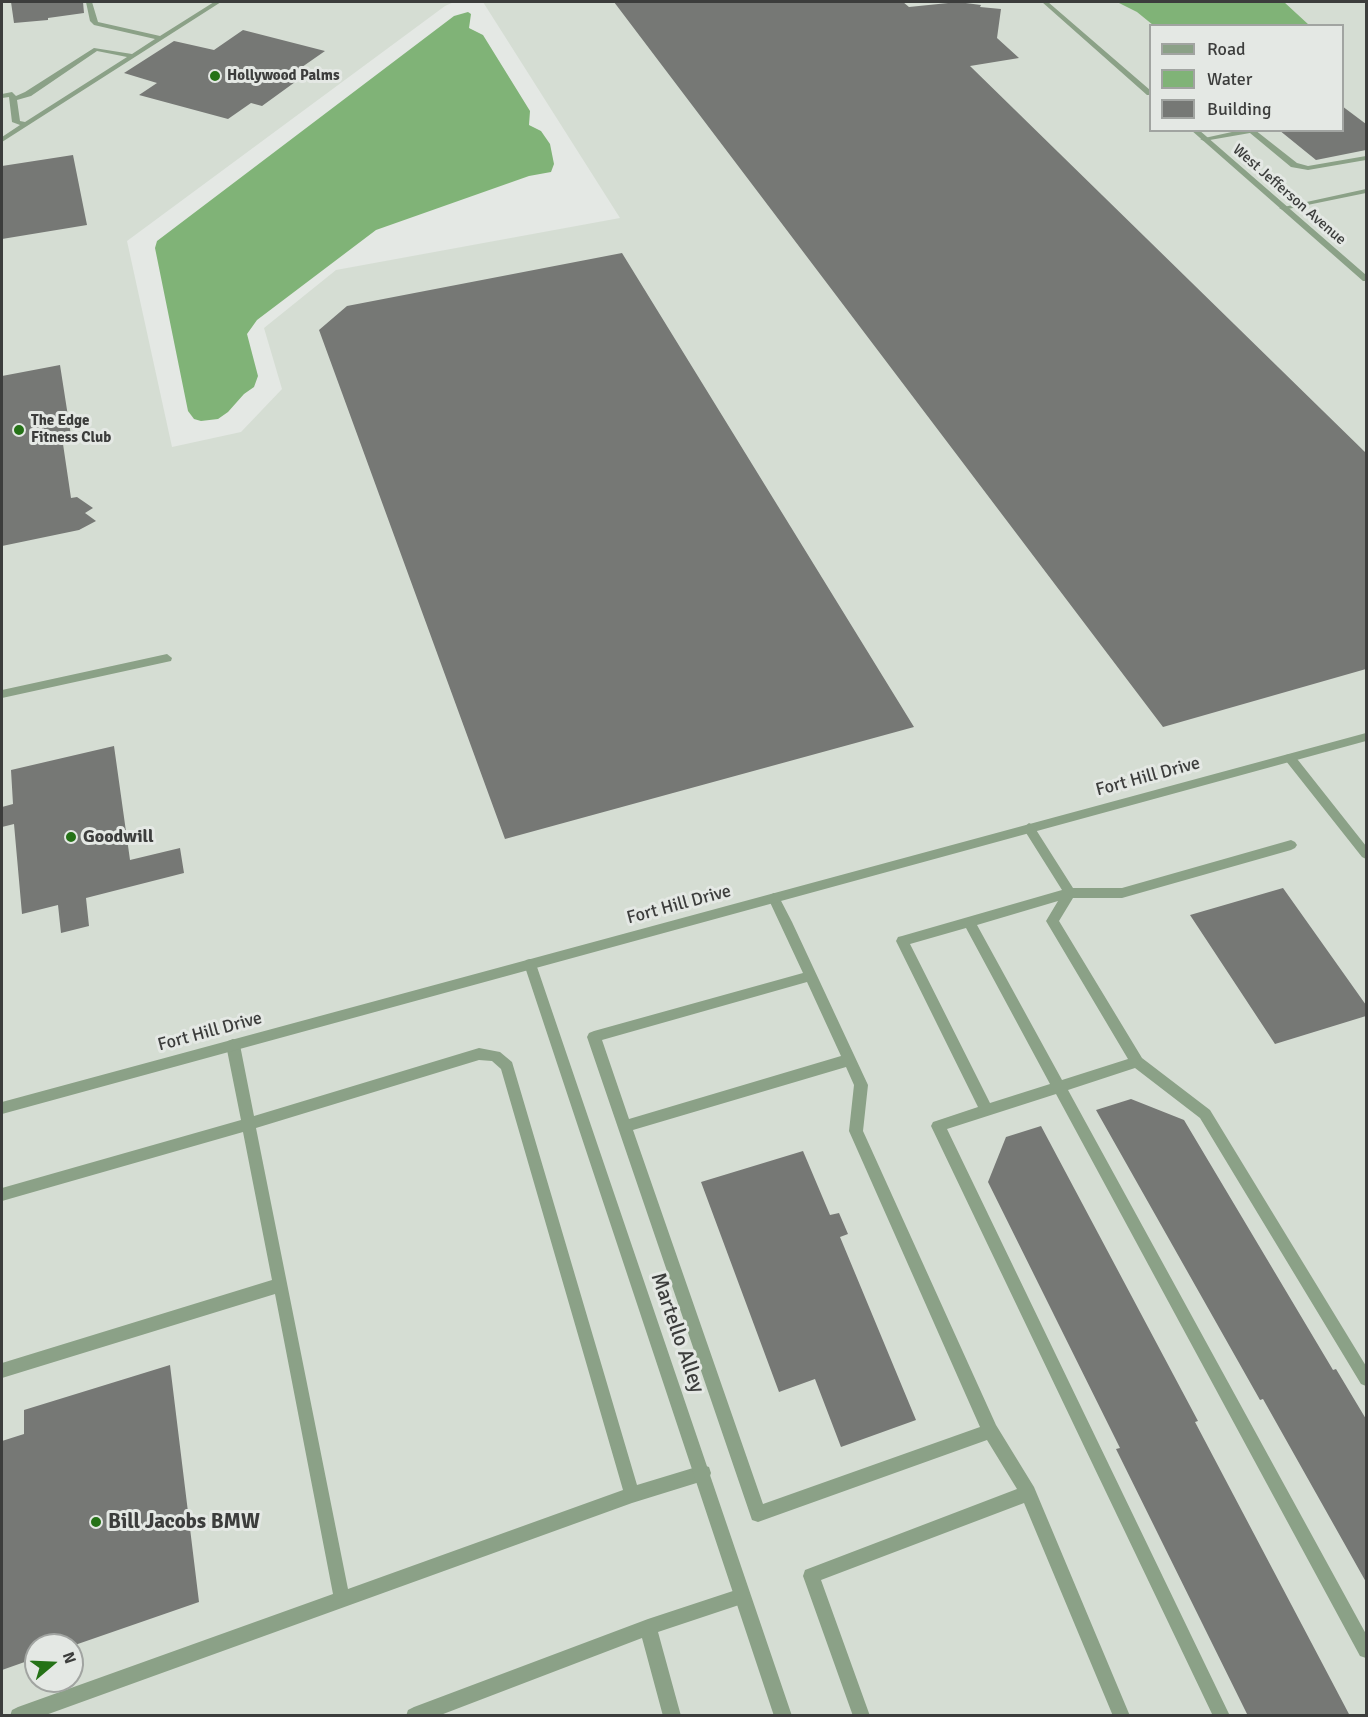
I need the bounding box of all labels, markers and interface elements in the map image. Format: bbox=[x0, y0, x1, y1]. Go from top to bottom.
legend bbox=[1149, 24, 1344, 132]
text: Road bbox=[1207, 38, 1246, 60]
place label: Hollywood Palms bbox=[227, 67, 340, 85]
text: Water bbox=[1207, 68, 1252, 90]
marker: Hollywood Palms bbox=[208, 69, 222, 83]
text: Building bbox=[1207, 98, 1271, 120]
street label: West Jefferson Avenue bbox=[1229, 141, 1349, 249]
place label: The Edge Fitness Club bbox=[31, 412, 111, 447]
marker: The Edge Fitness Club bbox=[12, 423, 26, 437]
street label: Fort Hill Drive bbox=[1093, 753, 1203, 801]
place label: Goodwill bbox=[83, 826, 154, 848]
marker: Goodwill bbox=[64, 830, 78, 844]
street label: Fort Hill Drive bbox=[624, 881, 734, 929]
street label: Fort Hill Drive bbox=[155, 1008, 265, 1056]
street label: Martello Alley bbox=[645, 1270, 709, 1396]
place label: Bill Jacobs BMW bbox=[108, 1509, 260, 1535]
marker: Bill Jacobs BMW bbox=[89, 1515, 103, 1529]
north arrow bbox=[24, 1633, 84, 1693]
text: N bbox=[58, 1649, 80, 1666]

